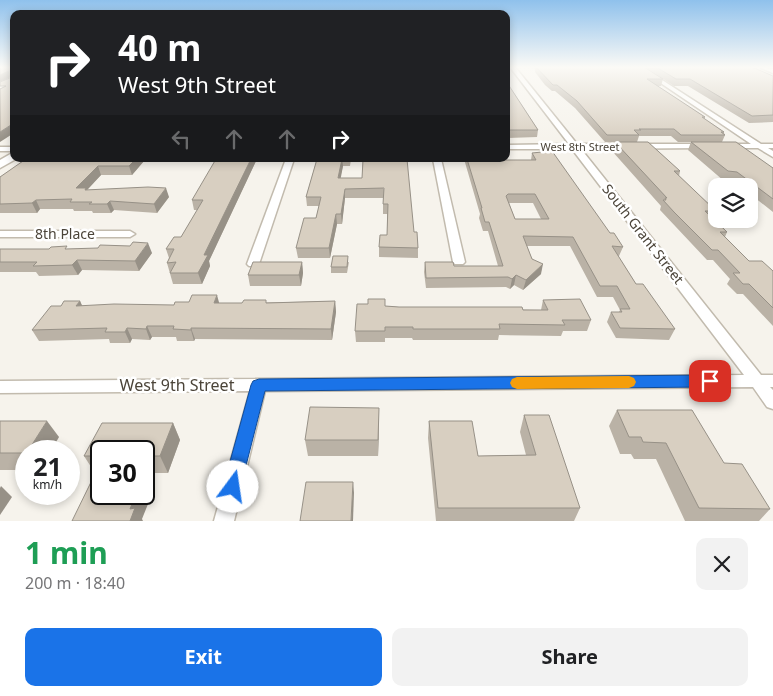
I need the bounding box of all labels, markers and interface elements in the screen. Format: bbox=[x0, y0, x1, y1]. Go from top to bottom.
text: 40 m bbox=[118, 24, 201, 71]
icon: right bbox=[35, 30, 100, 95]
text: West 9th Street bbox=[118, 69, 276, 99]
icon: left bbox=[167, 125, 195, 153]
icon: ahead bbox=[220, 125, 248, 153]
icon: ahead bbox=[273, 125, 301, 153]
icon: right bbox=[326, 125, 354, 153]
street label: West 8th Street bbox=[541, 139, 619, 154]
map controls bbox=[708, 178, 758, 228]
button: layers bbox=[708, 178, 758, 228]
street label: South Grant Street bbox=[598, 180, 688, 288]
street label: 8th Place bbox=[35, 224, 95, 243]
pin bbox=[689, 360, 731, 402]
icon: arrive bbox=[696, 367, 724, 395]
street label: West 9th Street bbox=[120, 374, 235, 396]
speed limit sign: 30 bbox=[90, 440, 155, 505]
text: 21 bbox=[33, 449, 62, 483]
position arrow bbox=[206, 460, 258, 512]
text: km/h bbox=[33, 476, 62, 493]
text: 1 min bbox=[25, 532, 108, 573]
button: close bbox=[696, 538, 748, 590]
text: 200 m · 18:40 bbox=[25, 572, 125, 594]
button: Exit bbox=[25, 628, 382, 686]
button: Share bbox=[392, 628, 748, 686]

